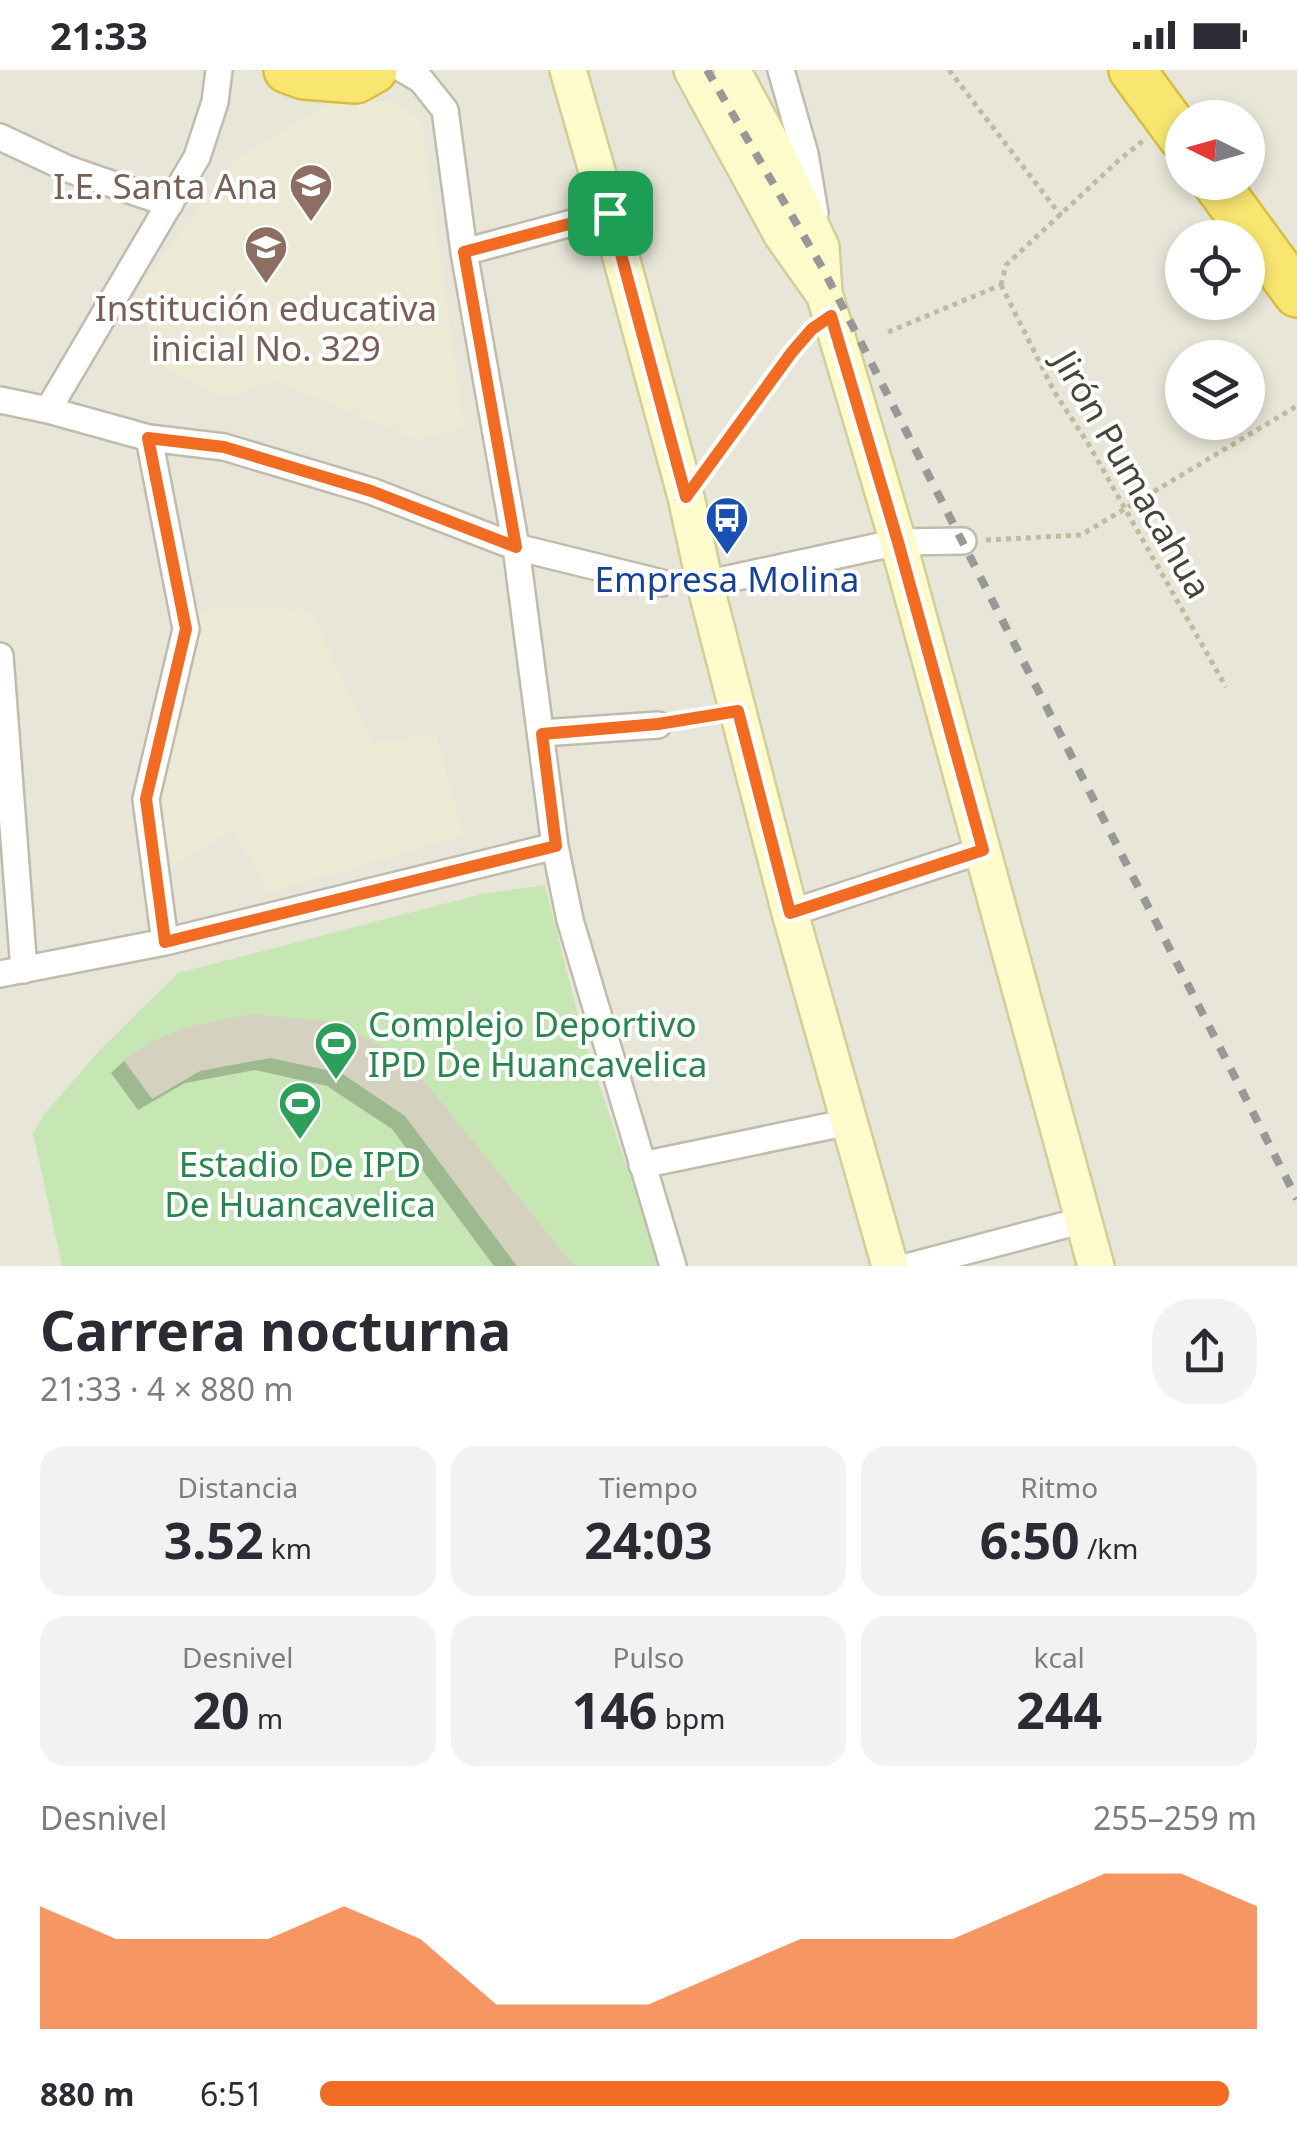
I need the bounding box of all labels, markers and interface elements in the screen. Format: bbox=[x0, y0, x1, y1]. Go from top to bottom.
text: 21:33 bbox=[50, 9, 148, 61]
north arrow bbox=[1165, 100, 1265, 200]
map controls bbox=[1165, 100, 1265, 440]
place label: I.E. Santa Ana bbox=[53, 162, 278, 209]
school or university icon: I.E. Santa Ana bbox=[288, 162, 334, 223]
pin bbox=[568, 171, 653, 256]
icon: arrive bbox=[583, 186, 638, 241]
button: locate bbox=[1165, 220, 1265, 320]
school or university icon: Institución educativa inicial No. 329 bbox=[243, 224, 289, 285]
place label: Institución educativa inicial No. 329 bbox=[95, 284, 437, 371]
street label: Jirón Pumacahua bbox=[1041, 339, 1223, 606]
button: layers bbox=[1165, 340, 1265, 440]
bus stop icon: Empresa Molina bbox=[704, 495, 750, 556]
place label: Empresa Molina bbox=[595, 555, 859, 602]
place label: Complejo Deportivo IPD De Huancavelica bbox=[368, 1000, 707, 1087]
sports icon: Complejo Deportivo IPD De Huancavelica bbox=[313, 1020, 359, 1081]
sports icon: Estadio De IPD De Huancavelica bbox=[277, 1080, 323, 1141]
place label: Estadio De IPD De Huancavelica bbox=[164, 1140, 436, 1227]
text: Carrera nocturna bbox=[40, 1292, 511, 1367]
button: share bbox=[1152, 1299, 1257, 1404]
text: 21:33 · 4 × 880 m bbox=[40, 1367, 293, 1410]
text: Distancia bbox=[178, 1468, 298, 1506]
text: Tiempo bbox=[599, 1468, 698, 1506]
text: Ritmo bbox=[1020, 1468, 1098, 1506]
text: 3.52 bbox=[164, 1506, 264, 1574]
text: 24:03 bbox=[584, 1506, 713, 1574]
text: 6:50 bbox=[980, 1506, 1080, 1574]
text: km bbox=[264, 1529, 312, 1567]
text: /km bbox=[1080, 1529, 1139, 1567]
text: Desnivel bbox=[182, 1638, 294, 1676]
text: Pulso bbox=[613, 1638, 684, 1676]
text: kcal bbox=[1033, 1638, 1085, 1676]
text: 20 bbox=[192, 1676, 250, 1744]
text: 146 bbox=[572, 1676, 657, 1744]
text: 244 bbox=[1016, 1676, 1102, 1744]
text: m bbox=[250, 1699, 283, 1737]
text: bpm bbox=[657, 1699, 725, 1737]
text: Desnivel bbox=[40, 1796, 167, 1839]
text: 255–259 m bbox=[1093, 1796, 1257, 1839]
text: 880 m bbox=[40, 2072, 134, 2115]
text: 6:51 bbox=[200, 2072, 264, 2115]

